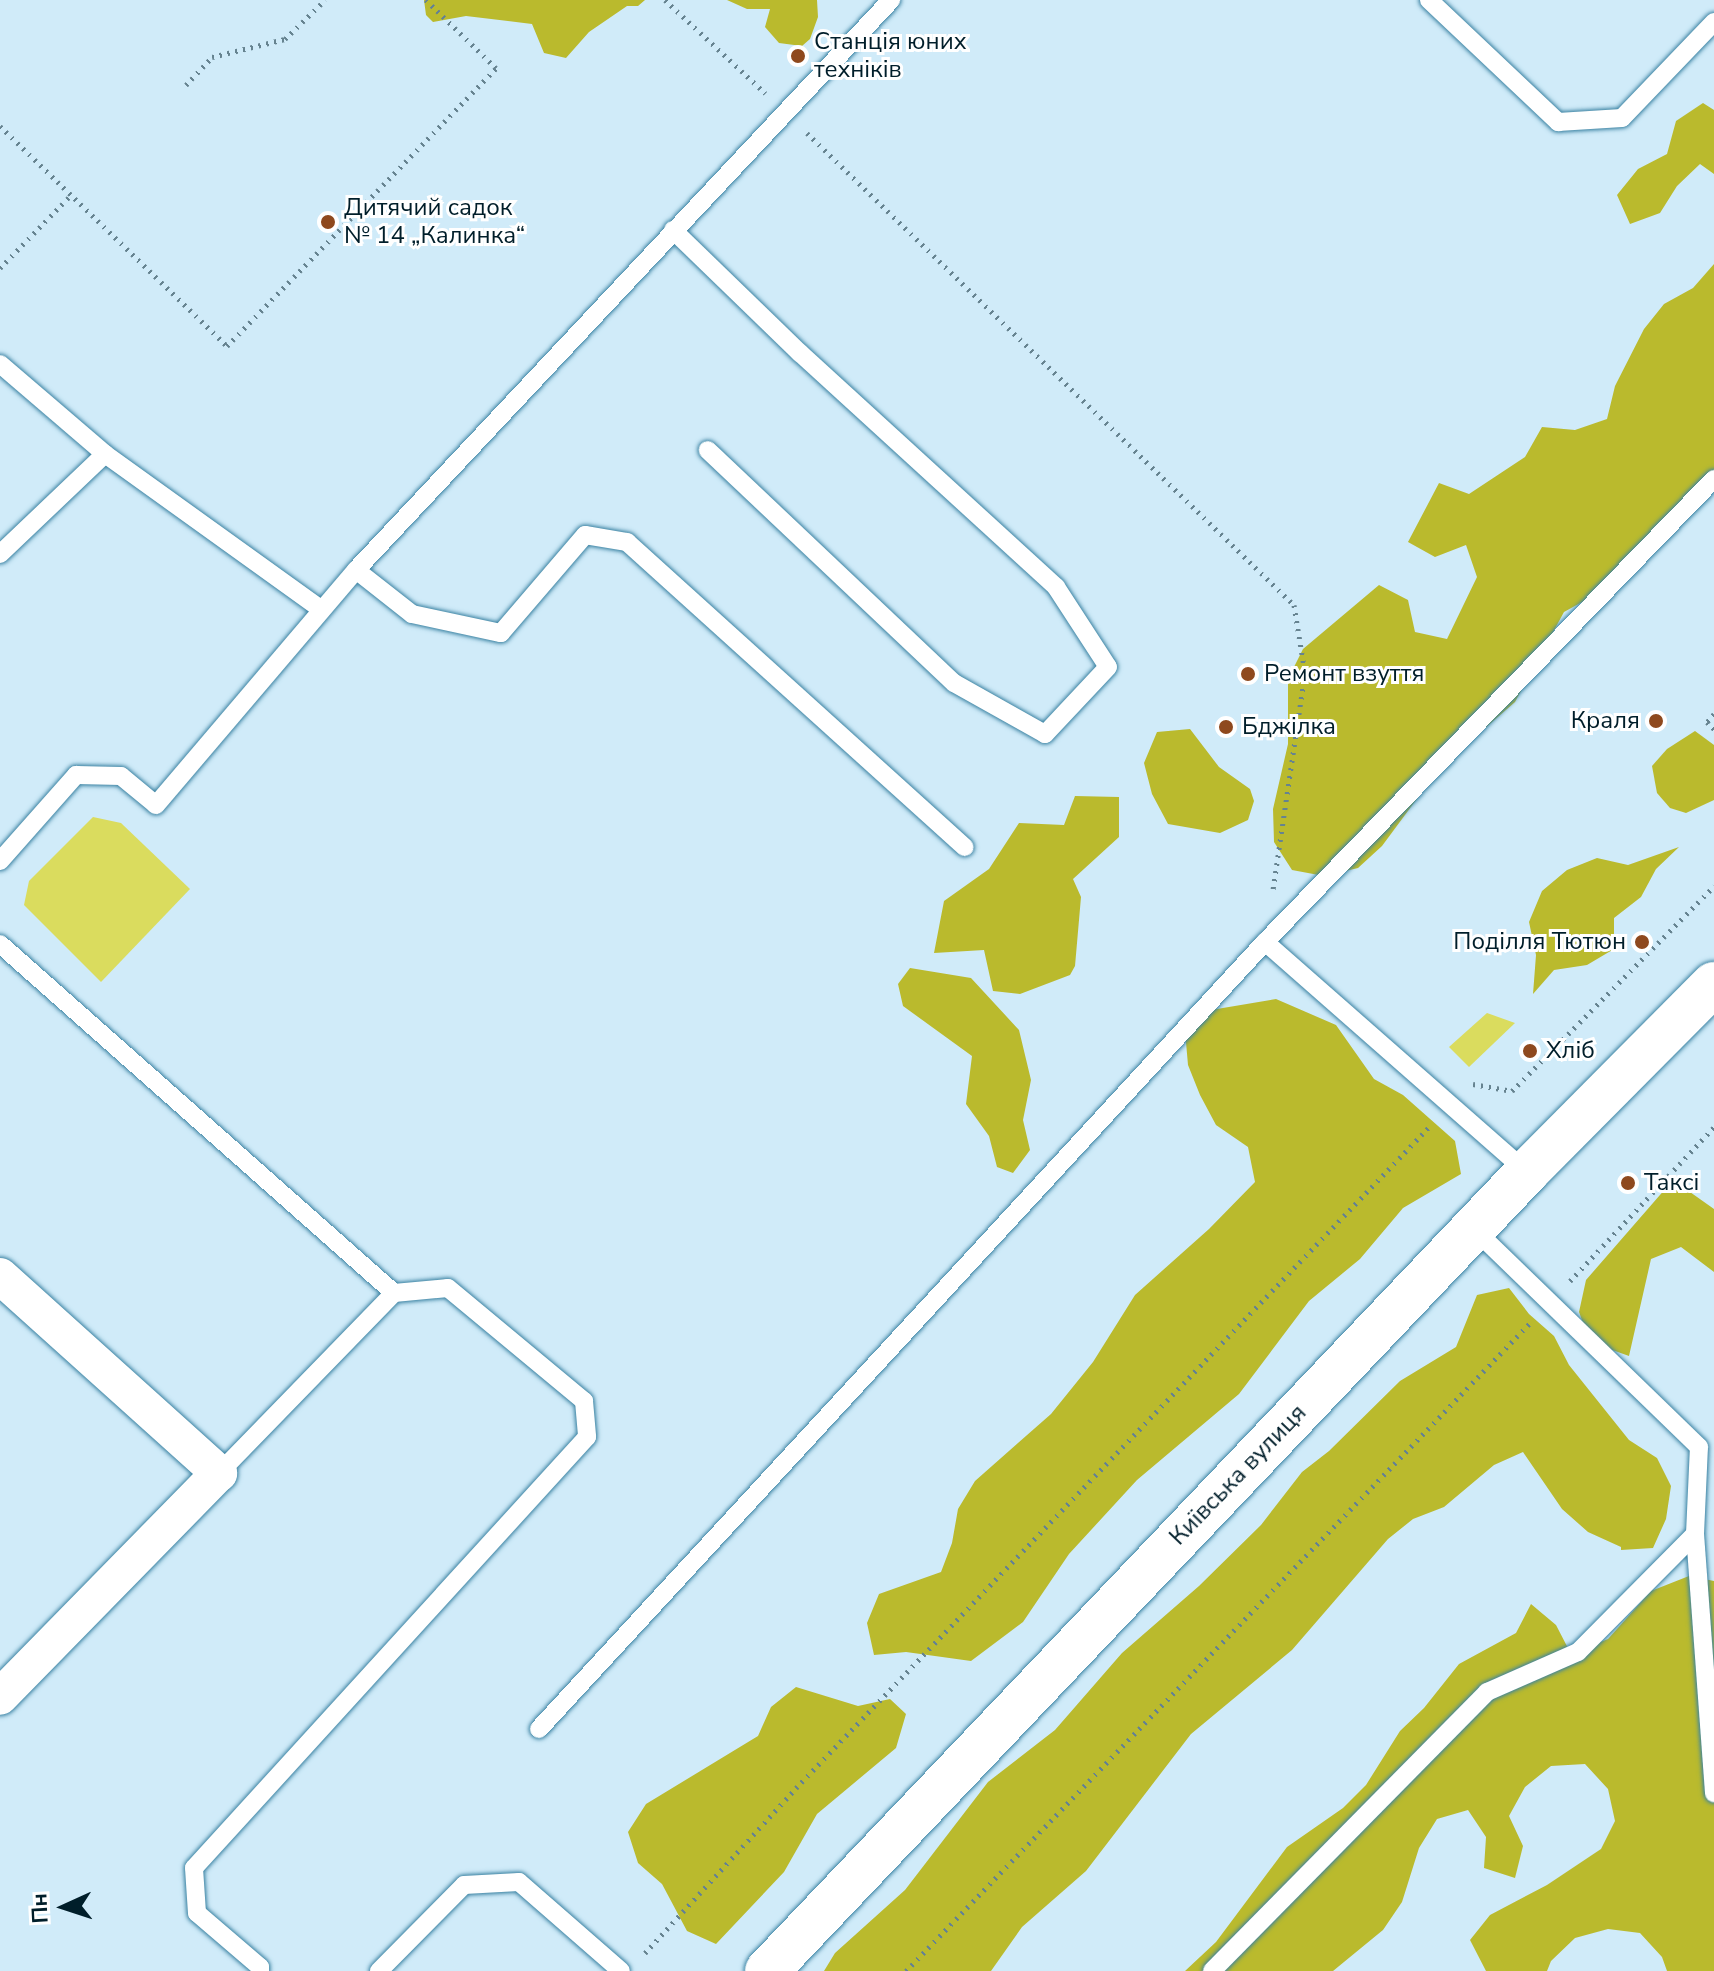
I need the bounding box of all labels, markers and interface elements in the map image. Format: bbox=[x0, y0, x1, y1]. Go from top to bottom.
place label: Станція юних техніків bbox=[814, 28, 966, 84]
marker: Станція юних техніків bbox=[789, 47, 807, 65]
place label: Дитячий садок № 14 „Калинка“ bbox=[344, 194, 525, 250]
marker: Дитячий садок № 14 „Калинка“ bbox=[319, 213, 337, 231]
place label: Ремонт взуття bbox=[1264, 660, 1424, 688]
marker: Ремонт взуття bbox=[1239, 665, 1257, 683]
place label: Краля bbox=[1571, 707, 1640, 735]
marker: Краля bbox=[1647, 712, 1665, 730]
place label: Бджілка bbox=[1242, 713, 1336, 741]
marker: Бджілка bbox=[1217, 718, 1235, 736]
place label: Поділля Тютюн bbox=[1453, 928, 1626, 956]
marker: Поділля Тютюн bbox=[1633, 933, 1651, 951]
place label: Хліб bbox=[1546, 1037, 1595, 1065]
marker: Хліб bbox=[1521, 1042, 1539, 1060]
place label: Таксі bbox=[1644, 1169, 1699, 1197]
marker: Таксі bbox=[1619, 1174, 1637, 1192]
street label: Київська вулиця bbox=[1164, 1399, 1312, 1551]
north arrow bbox=[24, 1867, 104, 1947]
text: Пн bbox=[24, 1892, 56, 1924]

